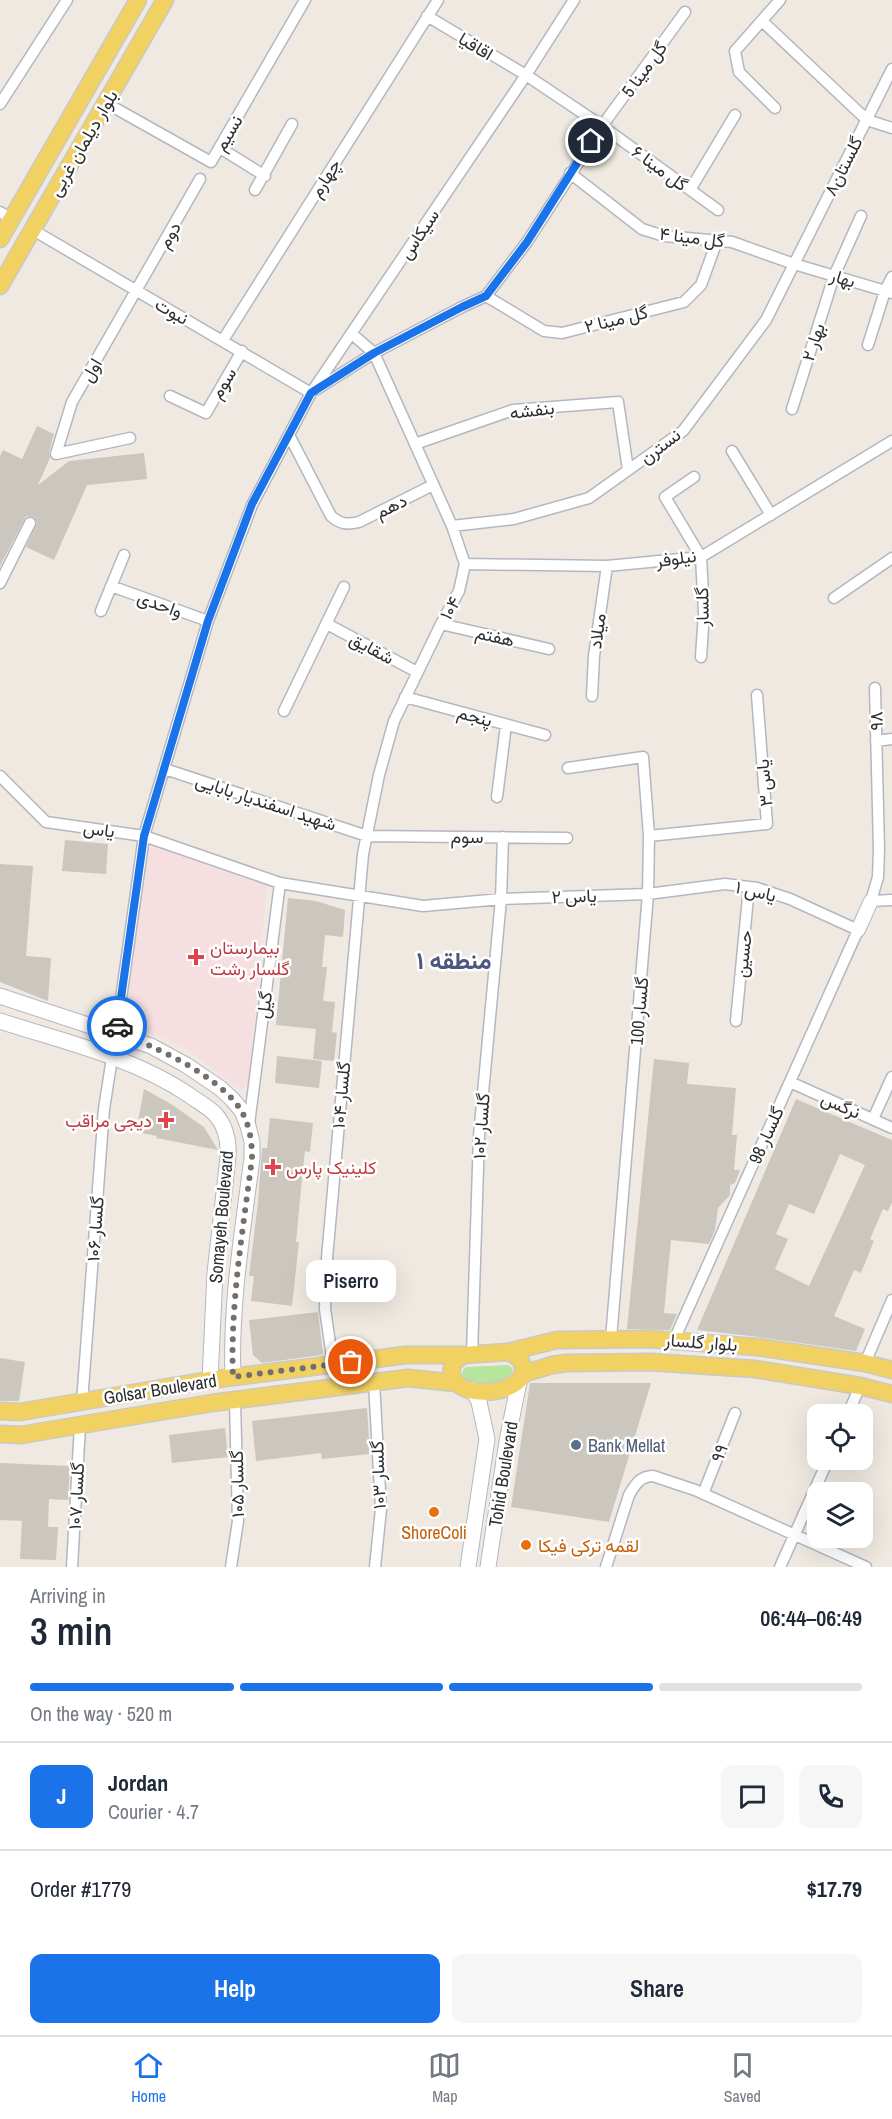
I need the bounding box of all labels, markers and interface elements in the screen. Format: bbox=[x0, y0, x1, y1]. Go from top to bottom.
street label: اقاقیا bbox=[454, 26, 498, 66]
street label: گل مینا 5 bbox=[615, 36, 673, 102]
street label: بلوار دیلمان غربی bbox=[42, 85, 124, 201]
street label: نسیم bbox=[208, 110, 248, 156]
pin bbox=[565, 115, 616, 166]
icon: home bbox=[574, 124, 607, 157]
street label: گلستان۸ bbox=[817, 132, 869, 200]
street label: گل مینا ۶ bbox=[627, 139, 693, 197]
street label: چهارم bbox=[303, 154, 347, 202]
street label: سیکاس bbox=[393, 204, 445, 264]
street label: دوم bbox=[151, 217, 187, 253]
street label: گل مینا ۴ bbox=[658, 221, 726, 253]
street label: بهار bbox=[826, 262, 859, 294]
street label: نبوت bbox=[151, 291, 193, 331]
street label: گل مینا ۲ bbox=[582, 299, 650, 339]
street label: بهار ۲ bbox=[795, 320, 831, 364]
street label: اول bbox=[74, 353, 108, 387]
street label: سوم bbox=[204, 362, 242, 404]
street label: بنفشه bbox=[508, 395, 556, 425]
street label: نسترن bbox=[634, 422, 686, 470]
street label: دهم bbox=[371, 488, 411, 524]
street label: نیلوفر bbox=[653, 543, 698, 573]
street label: واحدی bbox=[134, 584, 186, 624]
street label: گلسار bbox=[689, 587, 715, 628]
street label: ۱۰۴ bbox=[433, 592, 467, 624]
street label: میلاد bbox=[582, 612, 612, 650]
street label: هفتم bbox=[473, 619, 517, 653]
street label: شقایق bbox=[345, 626, 399, 670]
street label: پنجم bbox=[455, 699, 495, 733]
street label: ۹۸ bbox=[863, 711, 889, 731]
street label: یاس ۳ bbox=[749, 758, 779, 808]
street label: شهید اسفندیار بابایی bbox=[192, 767, 340, 837]
street label: یاس bbox=[82, 814, 116, 844]
street label: سوم bbox=[451, 824, 483, 849]
street label: یاس ۱ bbox=[733, 874, 779, 908]
street label: یاس ۲ bbox=[551, 883, 597, 909]
street label: حسین bbox=[728, 929, 758, 979]
place label: بیمارستان گلسار رشت bbox=[210, 935, 290, 981]
district label: منطقه ۱ bbox=[417, 944, 491, 976]
marker: بیمارستان گلسار رشت bbox=[187, 948, 205, 966]
street label: گلسار 100 bbox=[624, 976, 654, 1046]
street label: گیل bbox=[250, 990, 278, 1020]
courier bbox=[87, 996, 147, 1056]
icon: car bbox=[101, 1010, 134, 1043]
street label: گلسار ۱۰۴ bbox=[326, 1061, 356, 1129]
street label: نرگس bbox=[817, 1085, 865, 1125]
street label: گلسار ۱۰۲ bbox=[466, 1092, 496, 1160]
street label: گلسار 98 bbox=[742, 1102, 790, 1168]
place label: دیجی مراقب bbox=[65, 1108, 152, 1133]
marker: دیجی مراقب bbox=[157, 1111, 175, 1129]
street label: Somayeh Boulevard bbox=[203, 1150, 239, 1284]
place label: کلینیک پارس bbox=[286, 1155, 376, 1180]
marker: کلینیک پارس bbox=[264, 1158, 282, 1176]
street label: گلسار ۱۰۶ bbox=[80, 1195, 110, 1263]
callout: Piserro bbox=[306, 1260, 396, 1302]
text: Piserro bbox=[323, 1267, 379, 1294]
street label: بلوار گلسار bbox=[663, 1327, 738, 1357]
pin bbox=[325, 1336, 376, 1387]
icon: bag bbox=[334, 1345, 367, 1378]
street label: Golsar Boulevard bbox=[102, 1368, 218, 1410]
map controls bbox=[807, 1404, 873, 1548]
button: locate bbox=[807, 1404, 873, 1470]
street label: Tohid Boulevard bbox=[482, 1419, 524, 1529]
place label: Bank Mellat bbox=[588, 1433, 665, 1458]
marker: Bank Mellat bbox=[569, 1438, 583, 1452]
street label: گلسار ۱۰۳ bbox=[364, 1440, 392, 1510]
street label: ۹۹ bbox=[704, 1440, 734, 1466]
street label: گلسار ۱۰۵ bbox=[224, 1450, 250, 1518]
street label: گلسار ۱۰۷ bbox=[62, 1462, 90, 1530]
button: layers bbox=[807, 1482, 873, 1548]
marker: ShoreColi bbox=[427, 1505, 441, 1519]
place label: ShoreColi bbox=[401, 1520, 467, 1545]
place label: لقمه ترکی فیکا bbox=[538, 1533, 639, 1558]
marker: لقمه ترکی فیکا bbox=[519, 1538, 533, 1552]
text: Arriving in bbox=[30, 1582, 106, 1609]
text: 06:44–06:49 bbox=[760, 1603, 862, 1633]
text: 3 min bbox=[30, 1605, 112, 1657]
text: On the way · 520 m bbox=[30, 1700, 172, 1727]
button: chat bbox=[721, 1765, 784, 1828]
button: phone bbox=[799, 1765, 862, 1828]
text: Jordan bbox=[108, 1768, 168, 1798]
text: J bbox=[56, 1781, 67, 1811]
text: Courier · 4.7 bbox=[108, 1798, 199, 1825]
text: Order #1779 bbox=[30, 1874, 131, 1904]
text: $17.79 bbox=[807, 1874, 862, 1904]
button: Help bbox=[30, 1954, 440, 2023]
button: Share bbox=[452, 1954, 862, 2023]
tab: Home bbox=[131, 2049, 166, 2107]
tab: Map bbox=[428, 2049, 461, 2107]
tab: Saved bbox=[724, 2049, 761, 2107]

